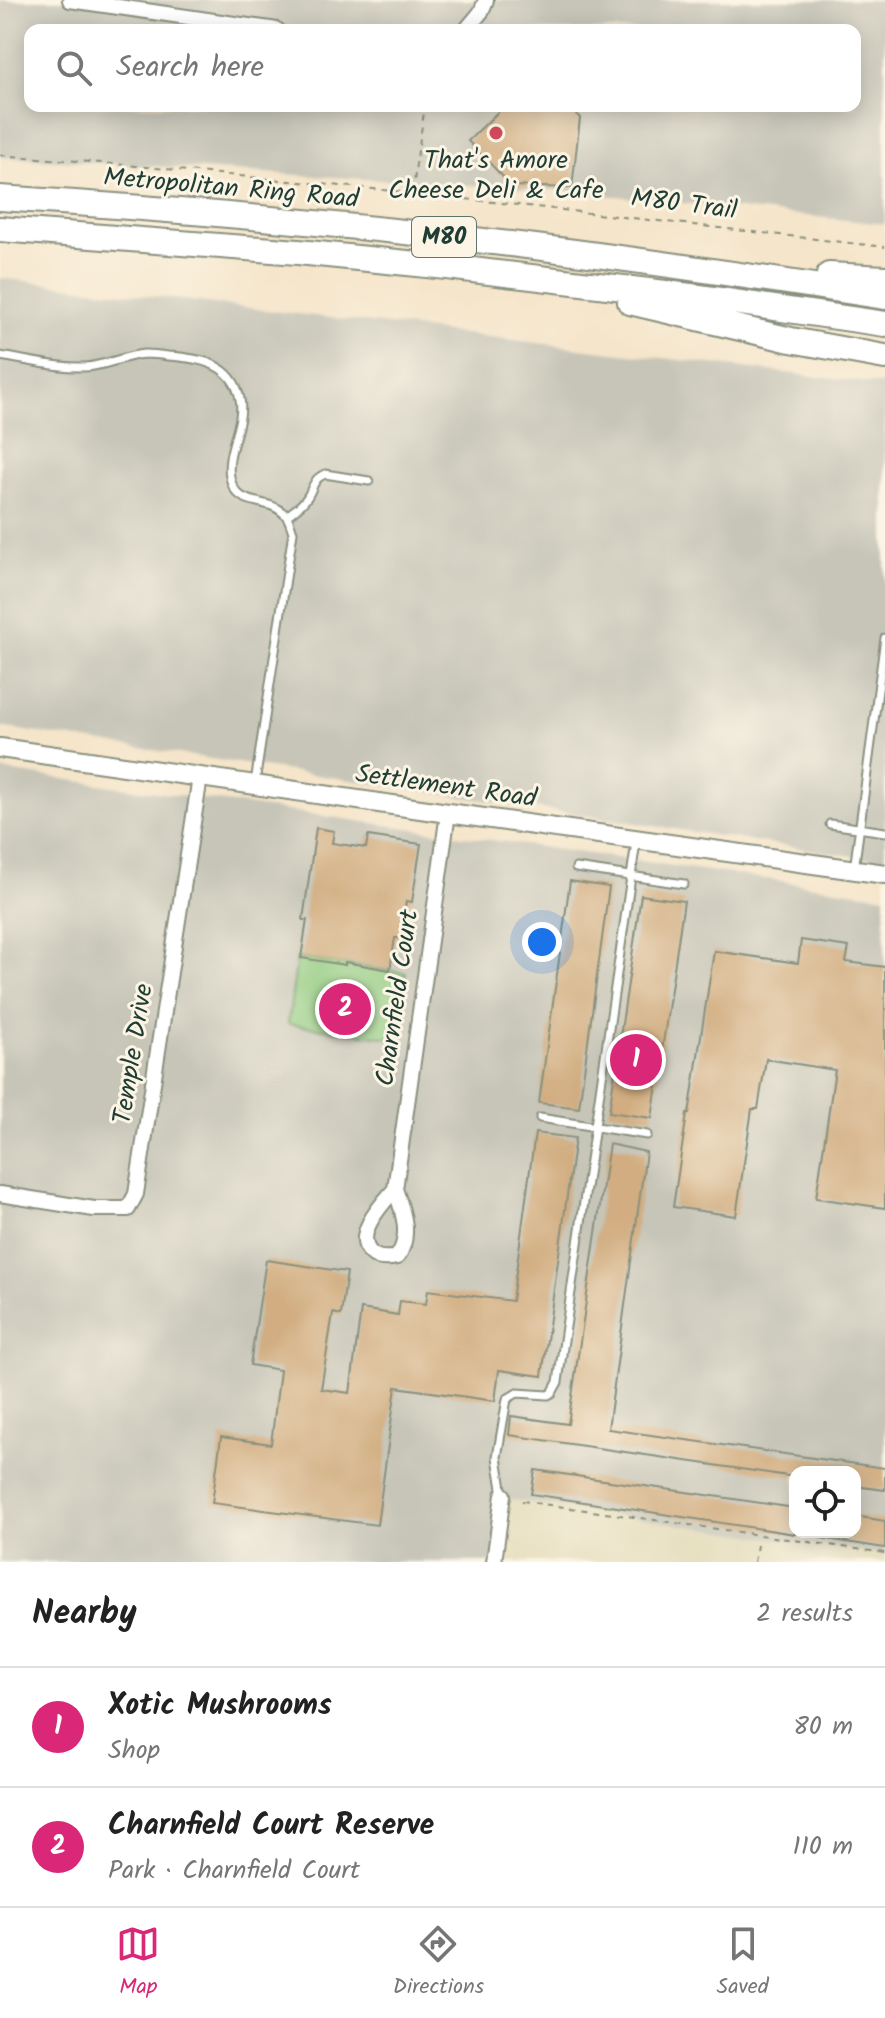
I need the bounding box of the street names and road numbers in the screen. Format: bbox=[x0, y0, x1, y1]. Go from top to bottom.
street label: Metropolitan Ring Road bbox=[102, 157, 361, 221]
street label: M80 Trail bbox=[628, 178, 740, 232]
road number: M80 bbox=[412, 217, 476, 257]
street label: Settlement Road bbox=[353, 753, 540, 821]
street label: Charnfield Court bbox=[365, 906, 431, 1089]
street label: Temple Drive bbox=[102, 981, 166, 1127]

